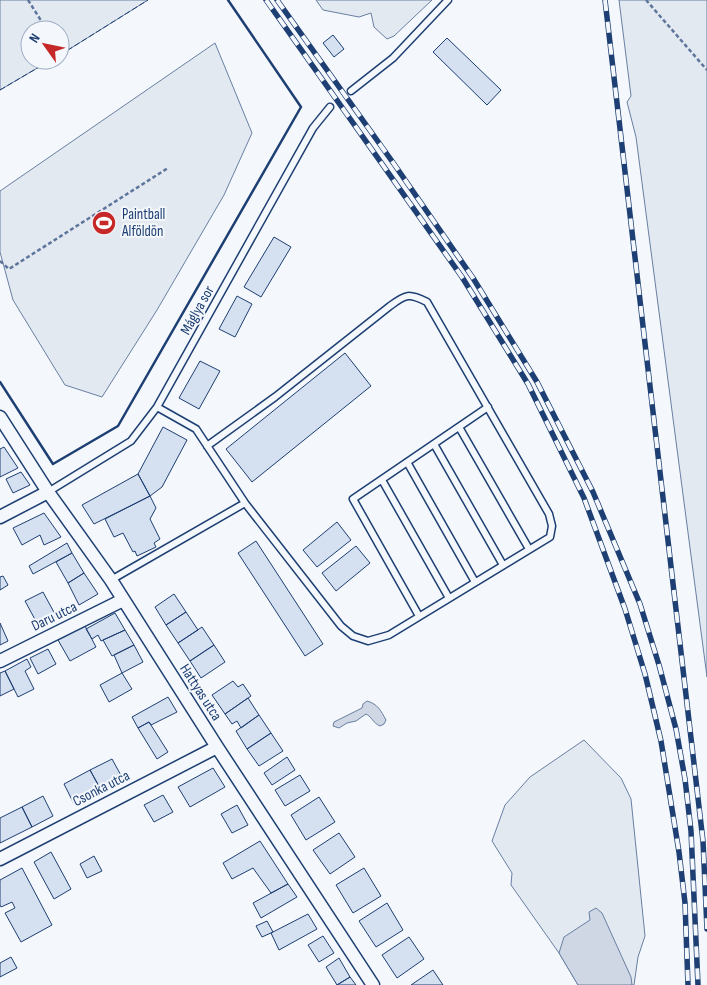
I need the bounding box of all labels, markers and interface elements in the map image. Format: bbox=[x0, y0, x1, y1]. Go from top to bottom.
north arrow bbox=[20, 20, 70, 70]
text: N bbox=[25, 30, 44, 46]
place label: Paintball Alföldön bbox=[121, 205, 165, 241]
sports icon: Paintball Alföldön bbox=[91, 210, 117, 236]
street label: Máglya sor bbox=[176, 282, 219, 338]
street label: Daru utca bbox=[28, 597, 80, 636]
street label: Hattyas utca bbox=[175, 660, 226, 724]
street label: Csonka utca bbox=[70, 766, 133, 811]

